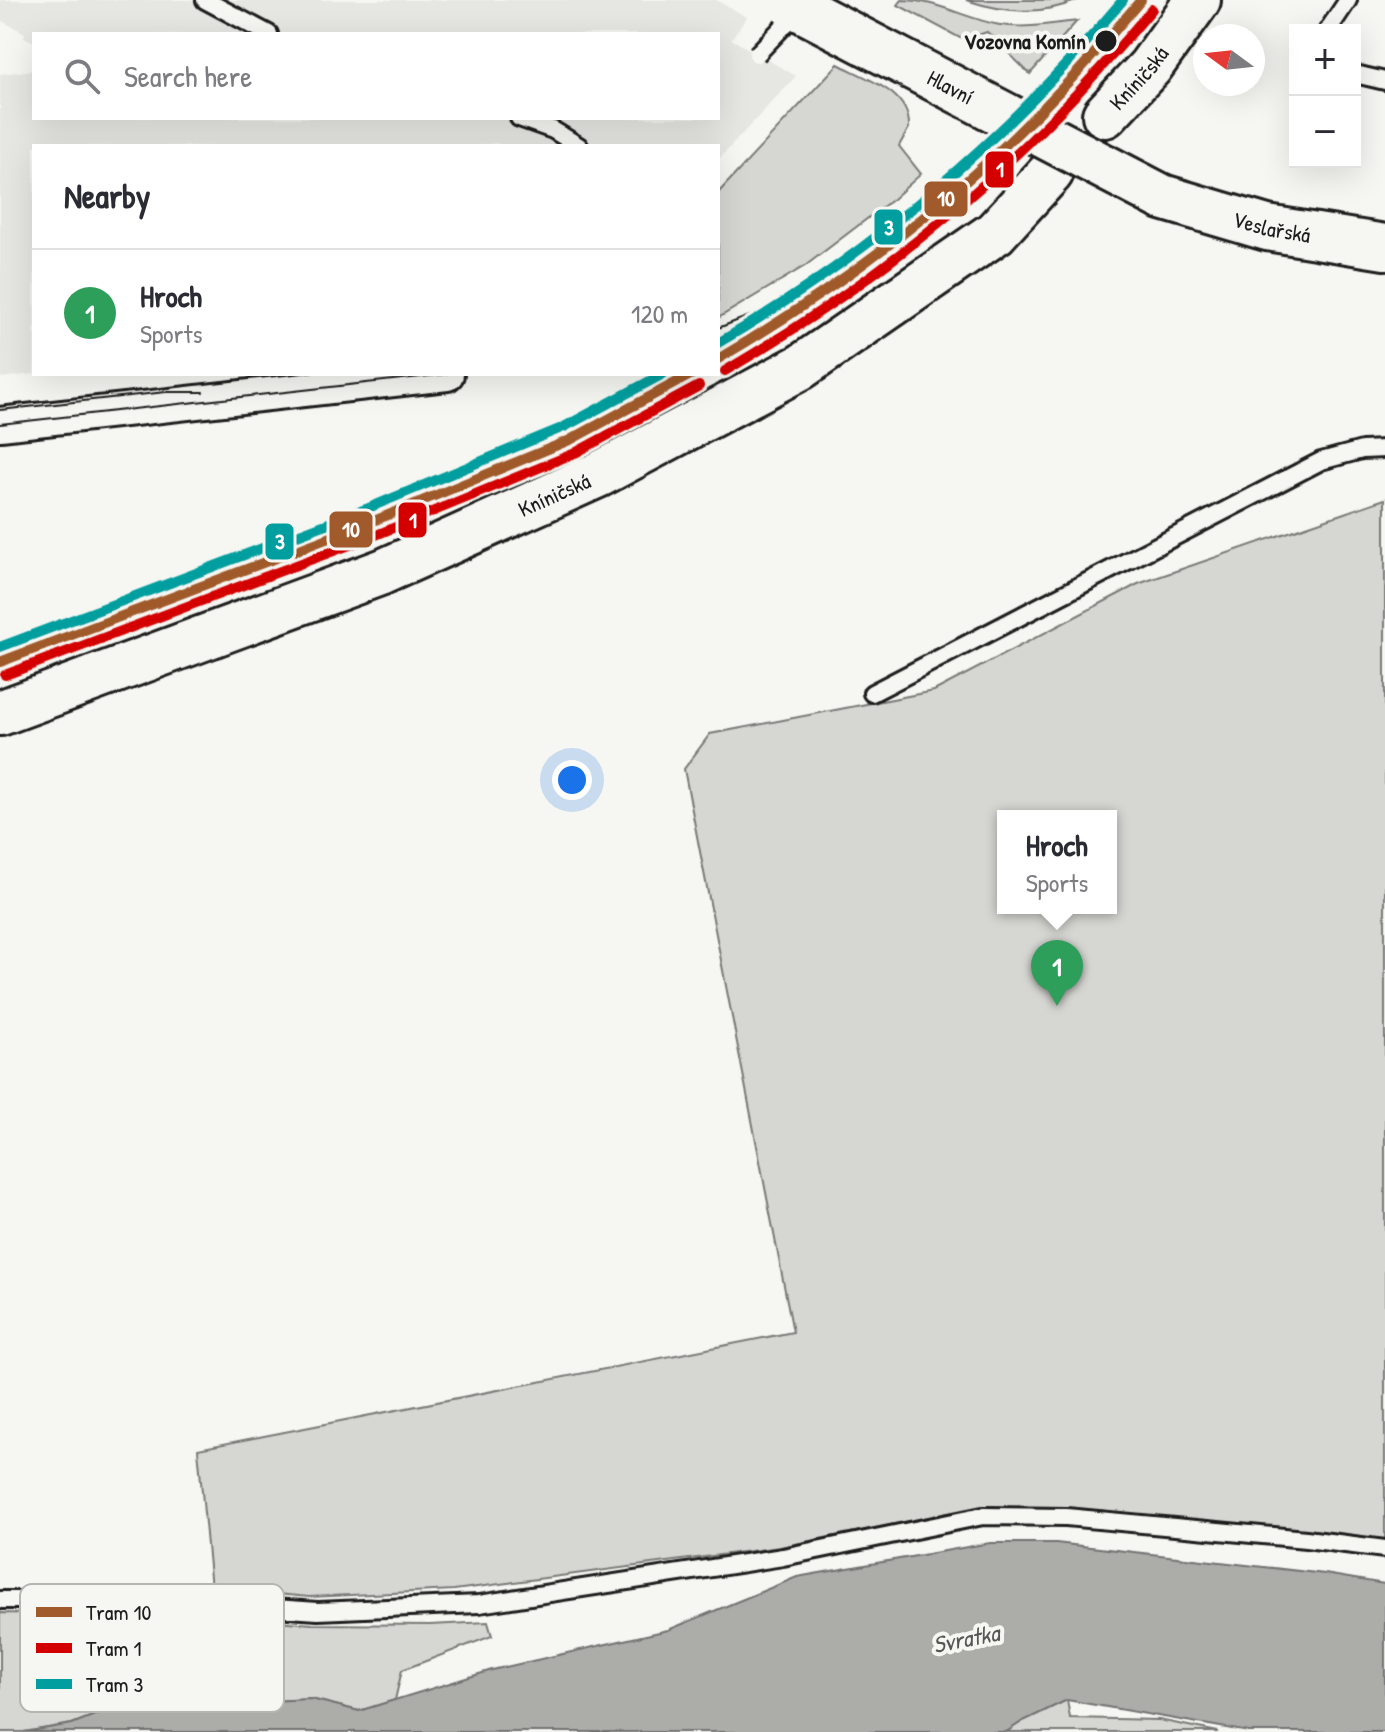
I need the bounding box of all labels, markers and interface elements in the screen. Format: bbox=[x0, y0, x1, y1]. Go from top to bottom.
north arrow bbox=[1193, 24, 1265, 96]
map controls bbox=[1289, 24, 1361, 168]
button: + bbox=[1289, 24, 1361, 96]
place label: Vozovna Komín bbox=[964, 26, 1086, 56]
marker: Vozovna Komín bbox=[1093, 28, 1119, 54]
search box bbox=[32, 32, 720, 120]
street label: Kníničská bbox=[1102, 40, 1175, 117]
icon: search bbox=[60, 54, 104, 98]
text: Search here bbox=[124, 56, 252, 96]
street label: Hlavní bbox=[922, 62, 979, 111]
button: − bbox=[1289, 96, 1361, 168]
line badge: 1 bbox=[984, 150, 1015, 189]
text: 1 bbox=[996, 154, 1004, 184]
text: Nearby bbox=[64, 173, 150, 219]
line badge: 10 bbox=[923, 180, 969, 218]
text: 10 bbox=[937, 183, 955, 213]
street label: Veslařská bbox=[1229, 204, 1313, 250]
line badge: 3 bbox=[873, 208, 904, 246]
text: 3 bbox=[884, 212, 894, 242]
text: Hroch bbox=[140, 276, 202, 316]
text: 1 bbox=[85, 296, 95, 331]
text: 120 m bbox=[631, 296, 688, 331]
text: Sports bbox=[140, 316, 203, 351]
street label: Kníničská bbox=[513, 465, 595, 524]
line badge: 1 bbox=[397, 501, 428, 539]
text: 1 bbox=[409, 505, 417, 535]
line badge: 10 bbox=[328, 510, 374, 549]
text: 10 bbox=[342, 514, 360, 544]
line badge: 3 bbox=[264, 522, 295, 561]
text: 3 bbox=[275, 526, 285, 556]
your location bbox=[552, 760, 592, 800]
popup bbox=[997, 810, 1117, 914]
text: Hroch bbox=[1026, 825, 1088, 865]
text: Sports bbox=[1026, 865, 1088, 900]
pin: 1 bbox=[1031, 940, 1083, 1006]
legend bbox=[20, 1584, 284, 1712]
text: Tram 10 bbox=[86, 1597, 151, 1627]
water label: Svratka bbox=[930, 1615, 1004, 1660]
text: Tram 1 bbox=[86, 1633, 141, 1663]
text: Tram 3 bbox=[86, 1669, 143, 1699]

